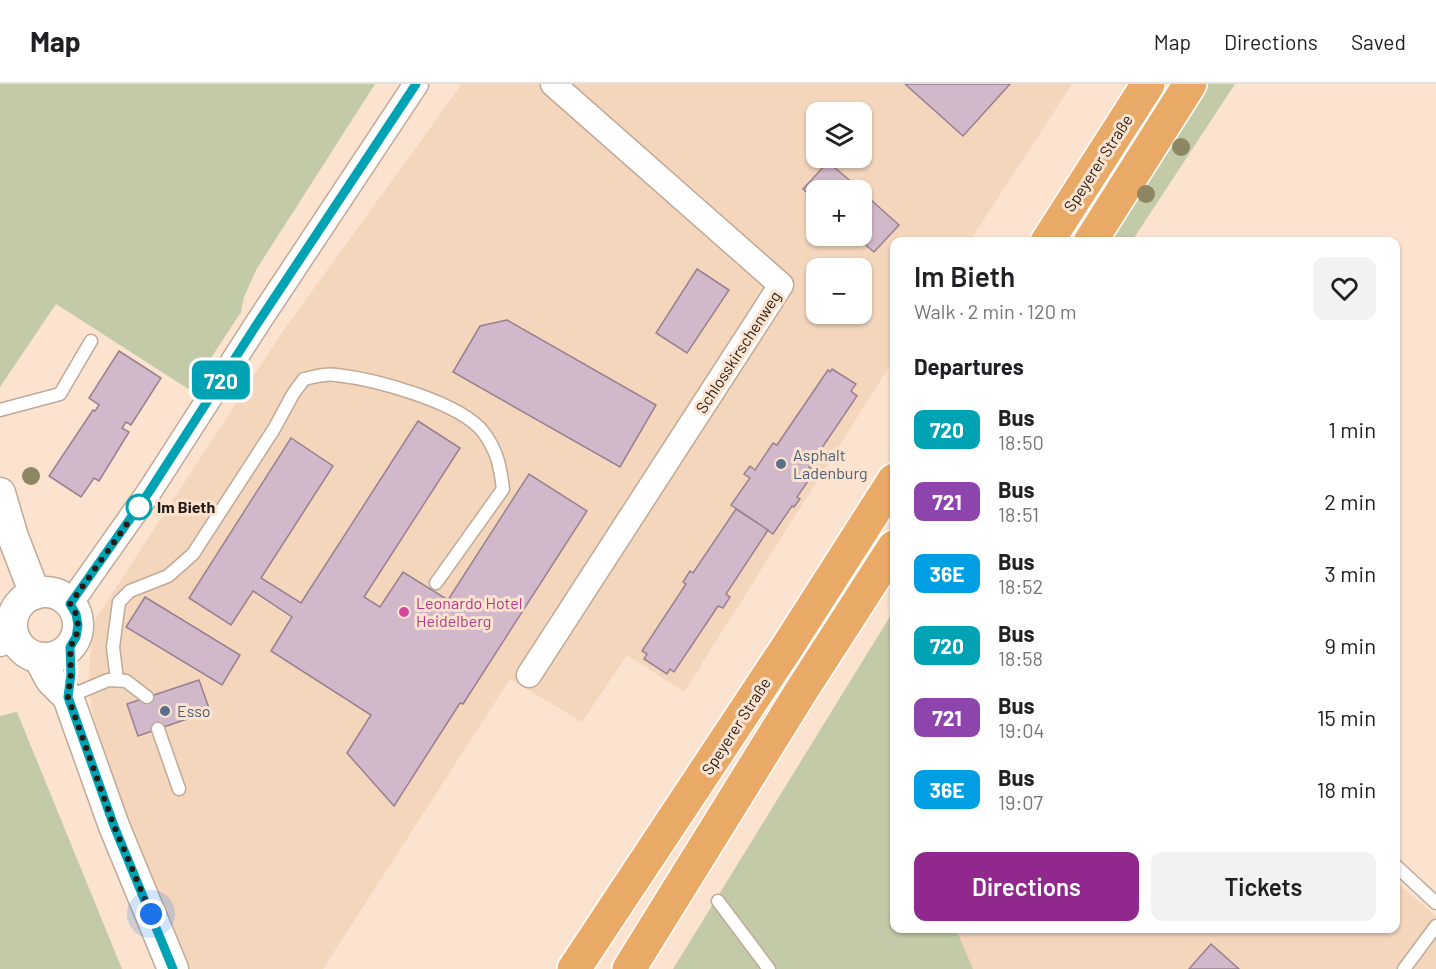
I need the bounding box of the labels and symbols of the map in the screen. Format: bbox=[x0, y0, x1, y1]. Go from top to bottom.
street label: Speyerer Straße bbox=[1059, 111, 1136, 215]
street label: Schlosskirschenweg bbox=[691, 287, 784, 416]
line badge: 720 bbox=[186, 360, 256, 400]
place label: Asphalt Ladenburg bbox=[793, 445, 868, 482]
marker: Asphalt Ladenburg bbox=[774, 457, 788, 471]
marker: Im Bieth bbox=[126, 494, 152, 520]
place label: Im Bieth bbox=[157, 497, 215, 516]
place label: Leonardo Hotel Heidelberg bbox=[416, 593, 522, 630]
marker: Leonardo Hotel Heidelberg bbox=[397, 605, 411, 619]
street label: Speyerer Straße bbox=[697, 674, 774, 778]
place label: Esso bbox=[177, 701, 211, 720]
marker: Esso bbox=[158, 704, 172, 718]
your location bbox=[136, 899, 166, 929]

